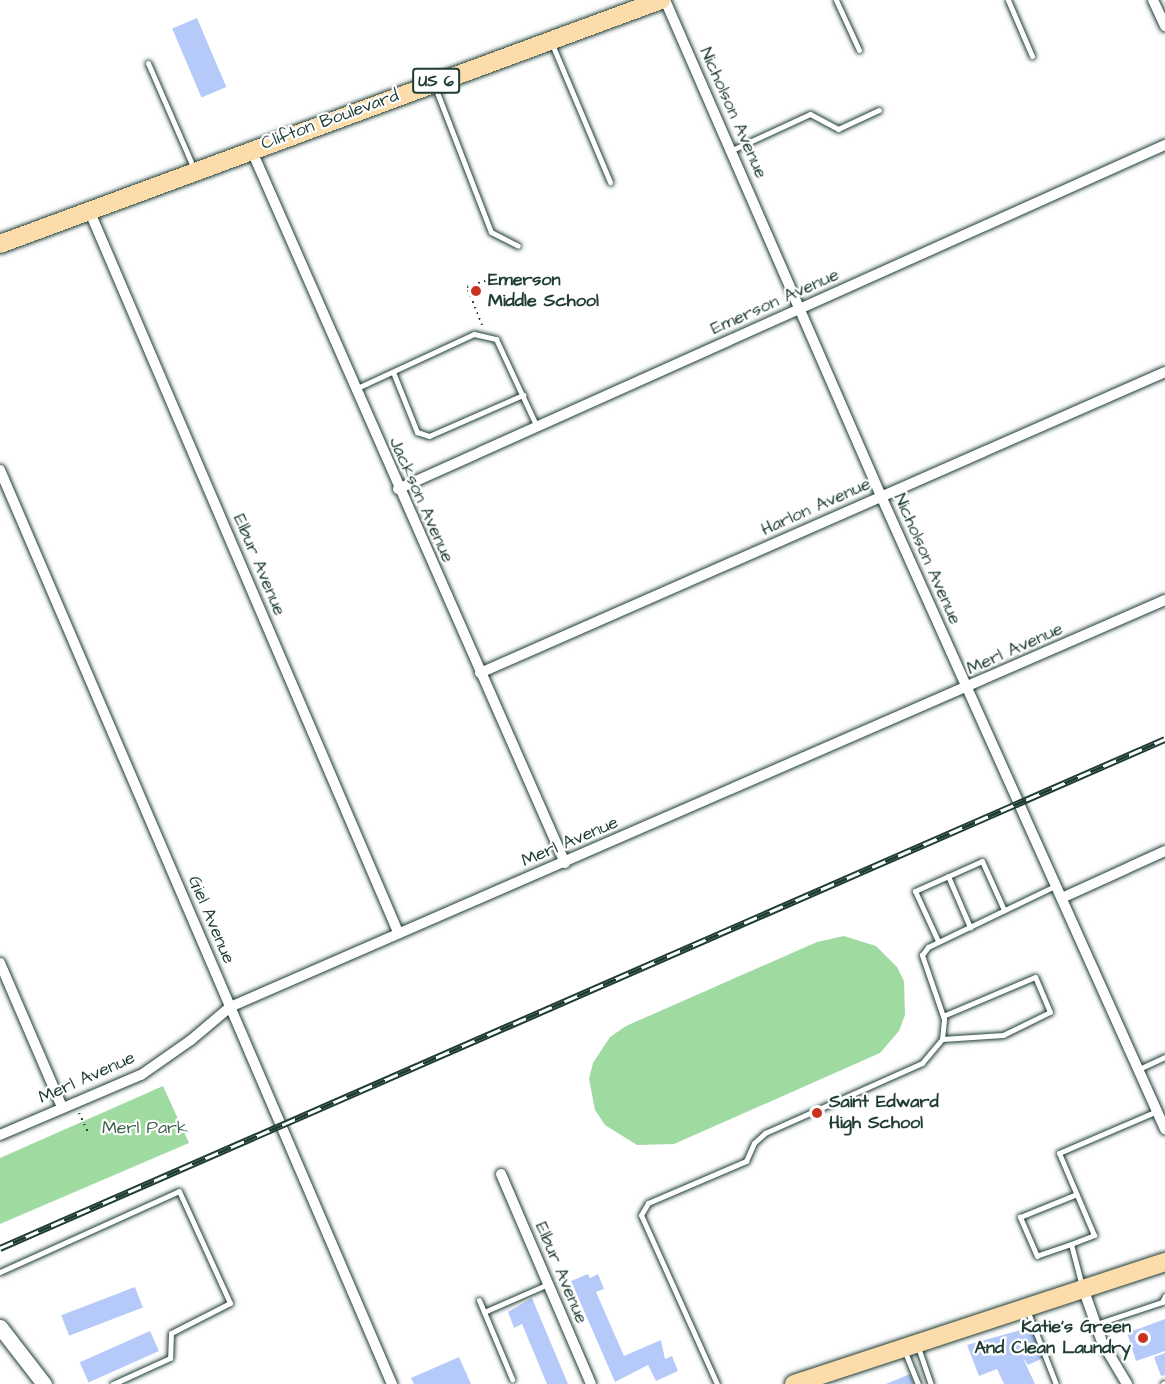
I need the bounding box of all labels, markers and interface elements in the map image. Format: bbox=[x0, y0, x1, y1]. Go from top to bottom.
street label: Nicholson Avenue bbox=[694, 44, 772, 182]
road number: US 6 bbox=[412, 68, 460, 94]
street label: Clifton Boulevard bbox=[258, 85, 402, 155]
street label: Emerson Avenue bbox=[707, 264, 843, 340]
place label: Emerson Middle School bbox=[488, 270, 599, 312]
marker: Emerson Middle School bbox=[469, 284, 483, 298]
street label: Jackson Avenue bbox=[384, 434, 458, 566]
street label: Harlon Avenue bbox=[758, 473, 874, 541]
street label: Nicholson Avenue bbox=[888, 490, 966, 628]
street label: Elbur Avenue bbox=[228, 511, 290, 619]
street label: Merl Avenue bbox=[964, 618, 1066, 680]
street label: Merl Avenue bbox=[518, 812, 622, 872]
street label: Giel Avenue bbox=[183, 873, 239, 967]
street label: Merl Avenue bbox=[36, 1047, 138, 1109]
place label: Saint Edward High School bbox=[829, 1092, 939, 1134]
marker: Saint Edward High School bbox=[810, 1106, 824, 1120]
park label: Merl Park bbox=[102, 1117, 188, 1139]
street label: Elbur Avenue bbox=[530, 1219, 592, 1327]
place label: Katie's Green And Clean Laundry bbox=[975, 1317, 1131, 1360]
marker: Katie's Green And Clean Laundry bbox=[1136, 1331, 1150, 1345]

